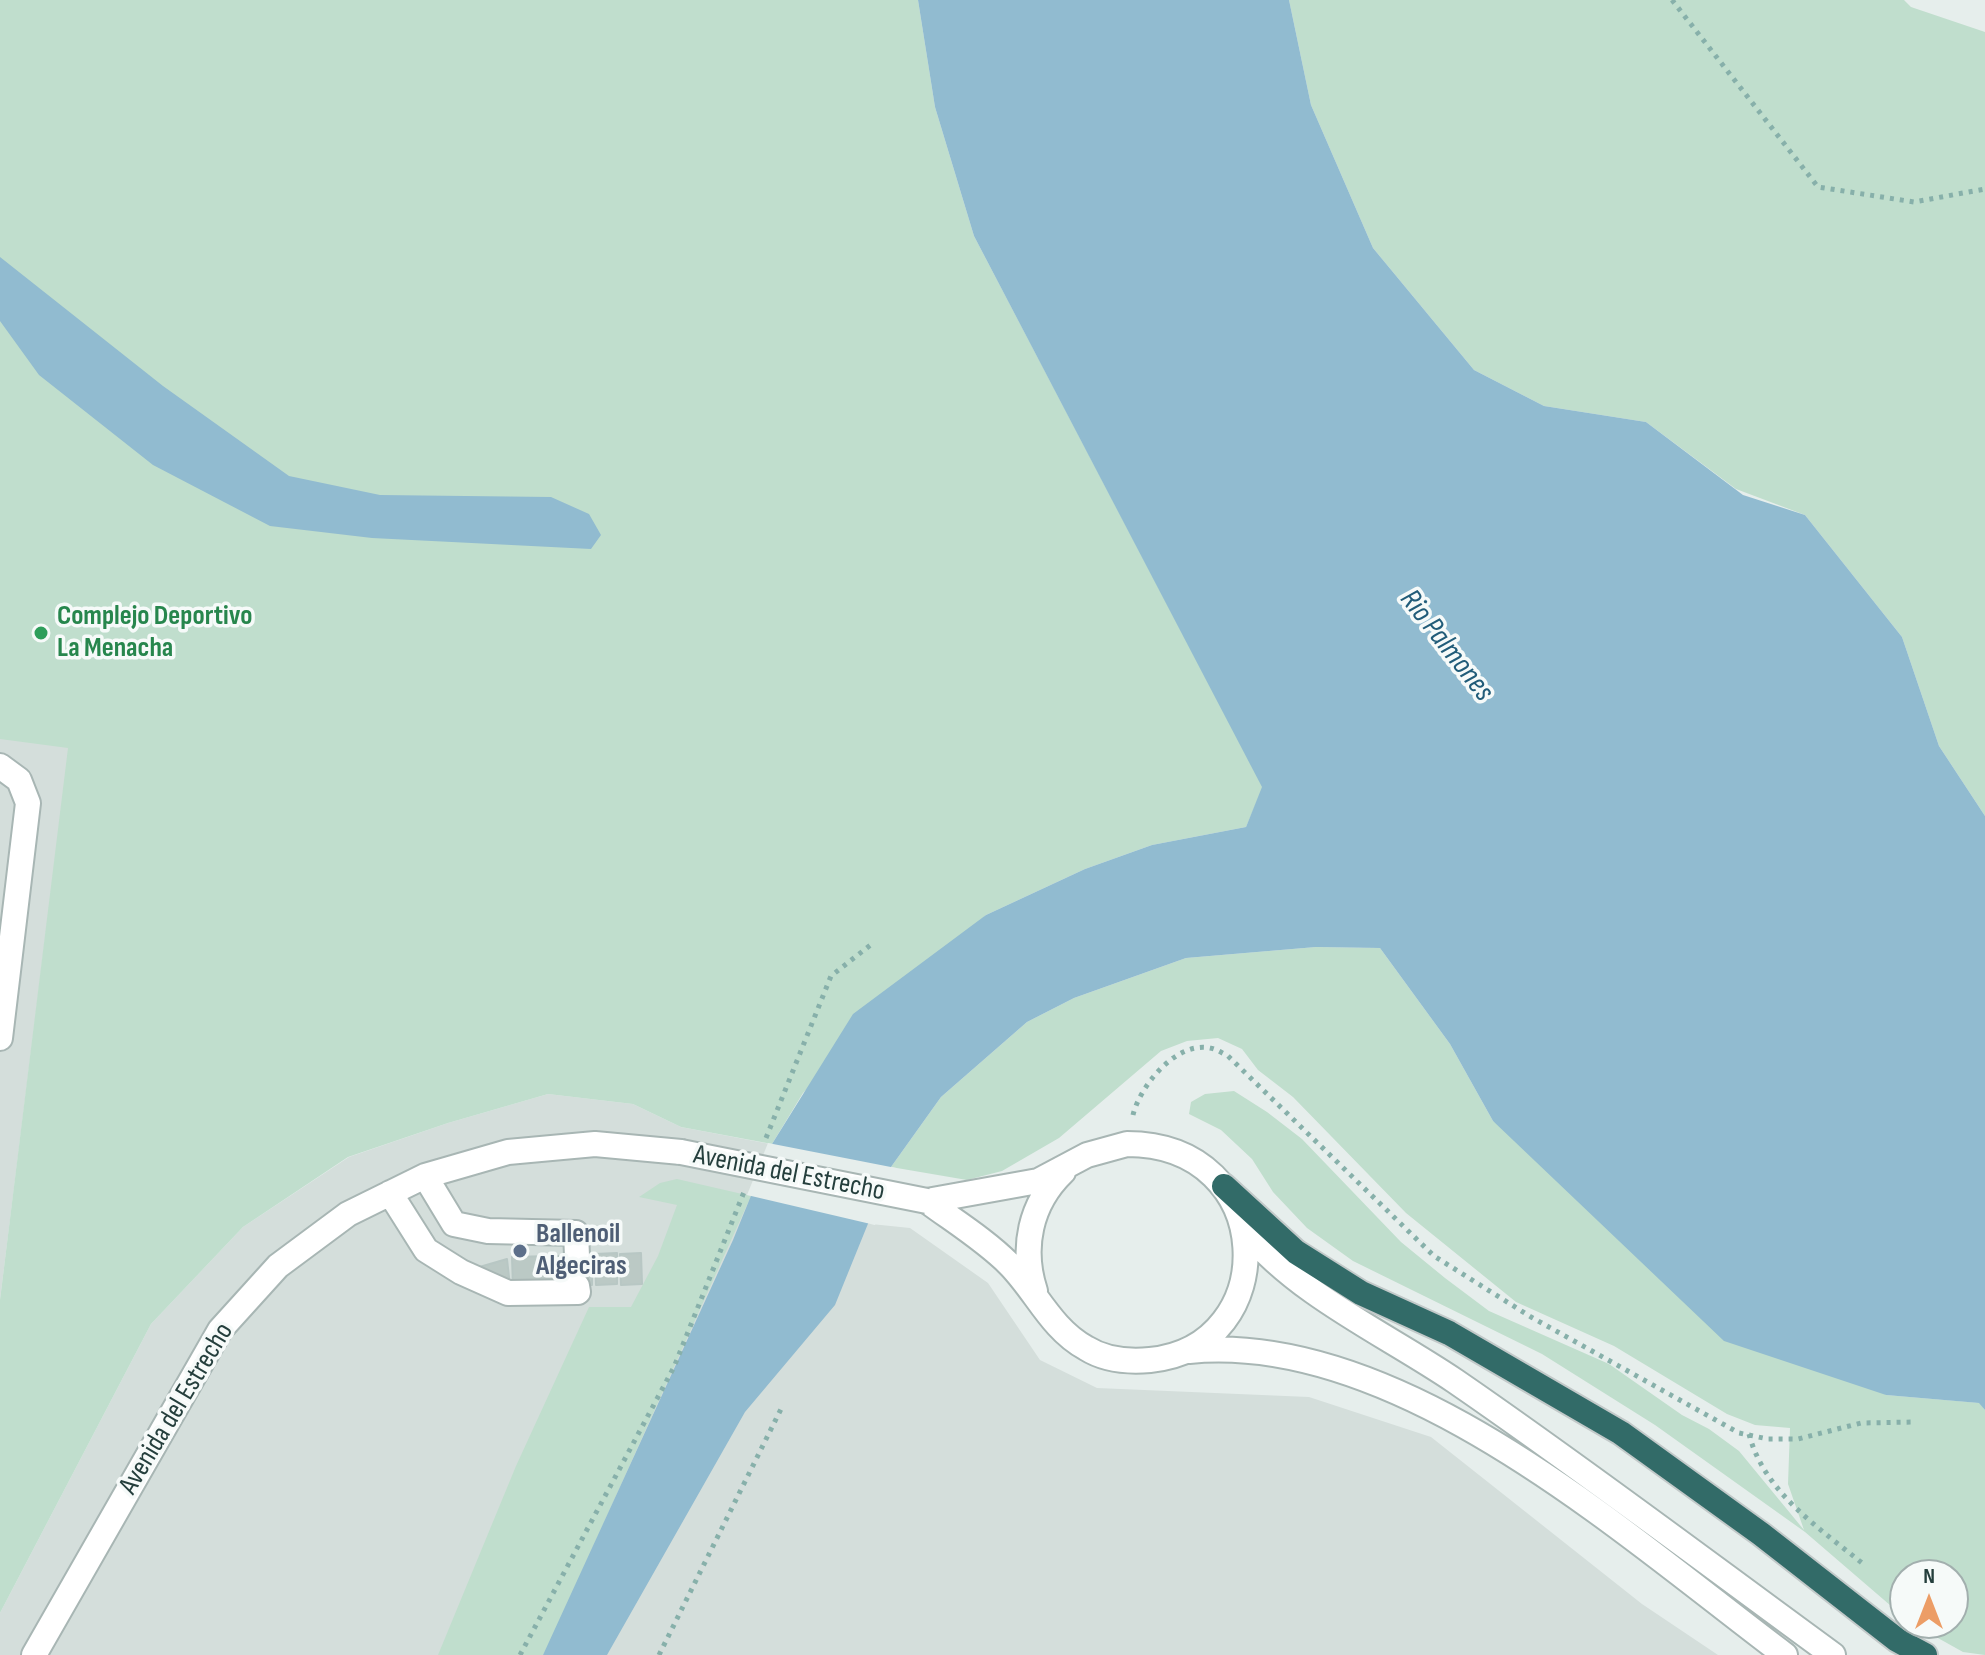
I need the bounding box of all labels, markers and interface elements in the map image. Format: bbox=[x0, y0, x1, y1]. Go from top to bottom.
water label: Rio Palmones bbox=[1391, 583, 1501, 709]
place label: Complejo Deportivo La Menacha bbox=[57, 600, 252, 666]
marker: Complejo Deportivo La Menacha bbox=[32, 624, 50, 642]
street label: Avenida del Estrecho bbox=[691, 1139, 887, 1209]
place label: Ballenoil Algeciras bbox=[536, 1218, 627, 1284]
marker: Ballenoil Algeciras bbox=[511, 1242, 529, 1260]
street label: Avenida del Estrecho bbox=[113, 1317, 241, 1501]
north arrow bbox=[1889, 1559, 1969, 1639]
text: N bbox=[1923, 1563, 1935, 1590]

